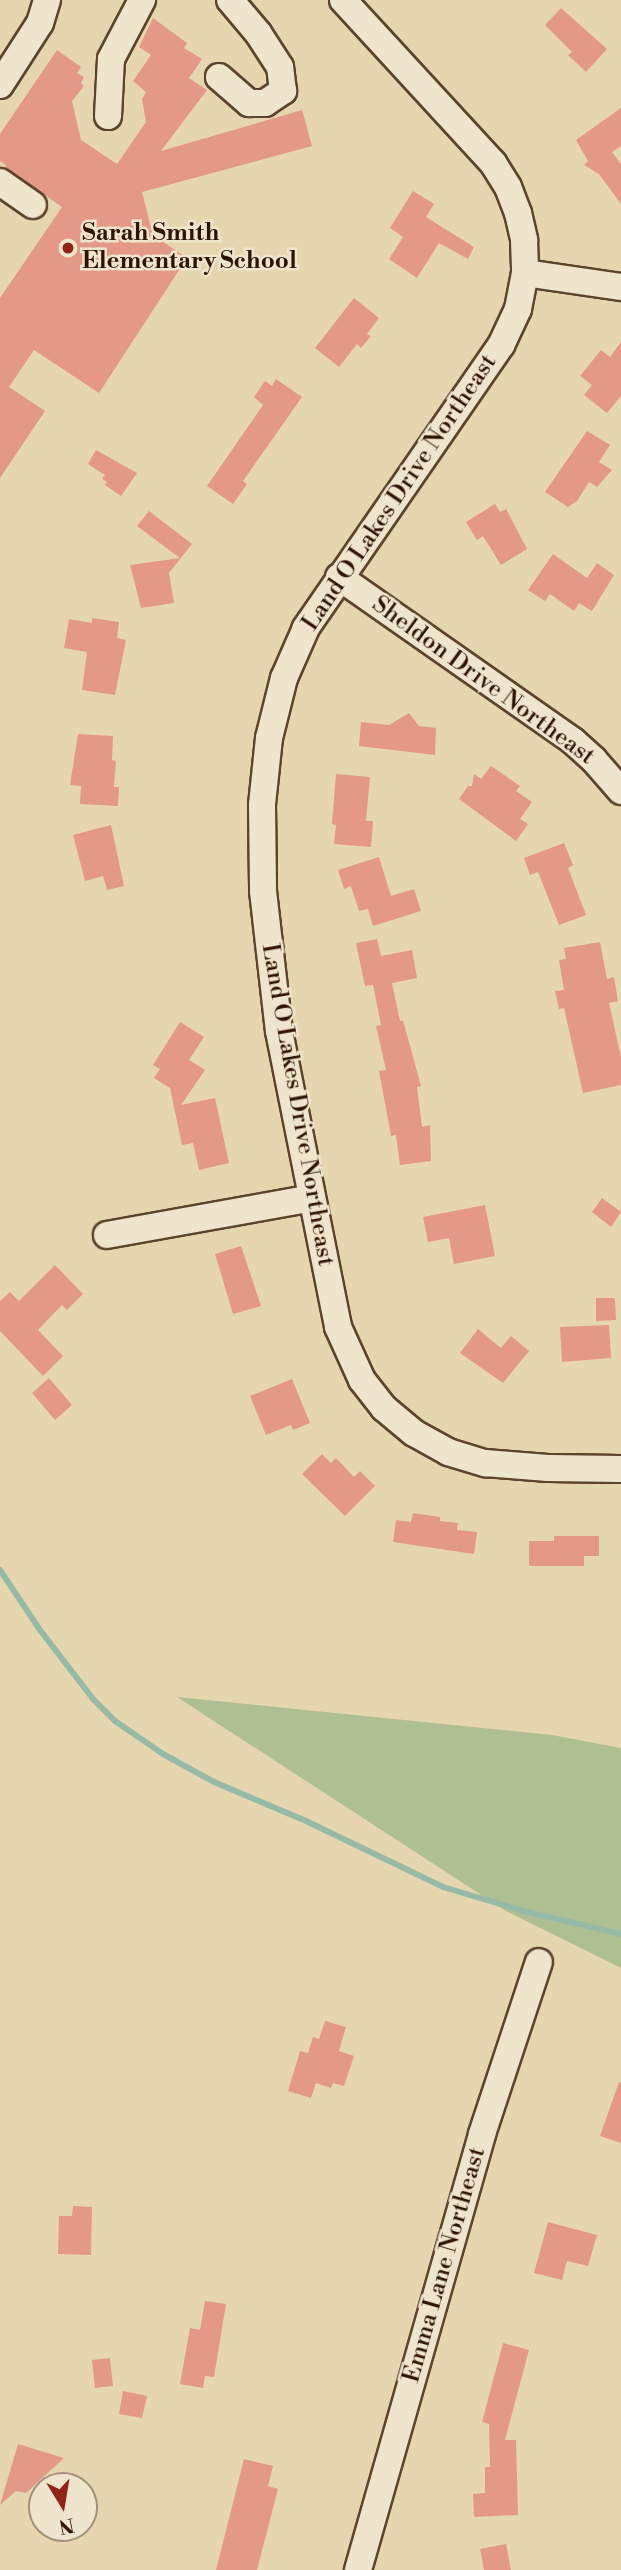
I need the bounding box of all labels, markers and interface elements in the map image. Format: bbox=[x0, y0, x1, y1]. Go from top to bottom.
place label: Sarah Smith Elementary School bbox=[82, 220, 297, 276]
marker: Sarah Smith Elementary School bbox=[60, 240, 76, 256]
street label: Land O Lakes Drive Northeast bbox=[297, 349, 503, 637]
street label: Sheldon Drive Northeast bbox=[366, 590, 600, 772]
street label: Land O Lakes Drive Northeast bbox=[254, 941, 340, 1269]
street label: Emma Lane Northeast bbox=[398, 2144, 492, 2386]
north arrow bbox=[28, 2472, 98, 2542]
text: N bbox=[57, 2512, 76, 2539]

